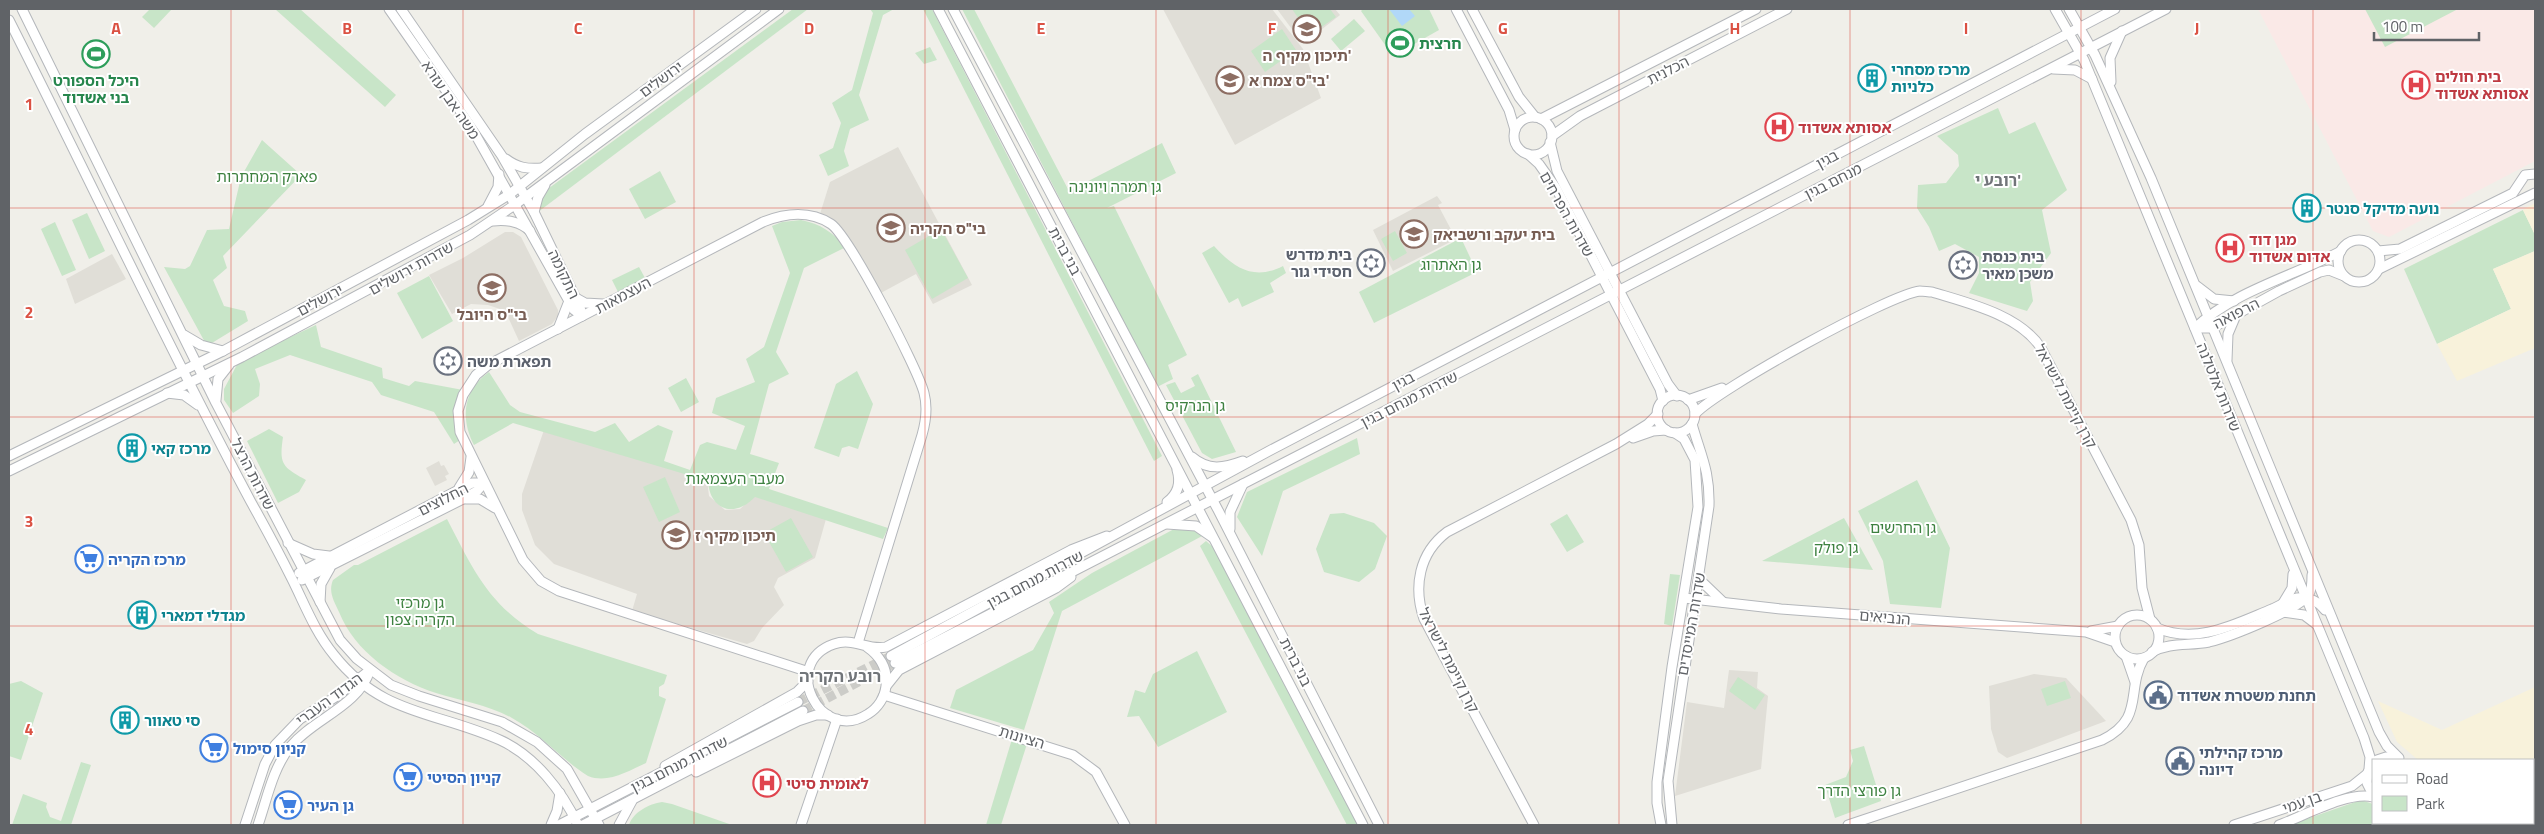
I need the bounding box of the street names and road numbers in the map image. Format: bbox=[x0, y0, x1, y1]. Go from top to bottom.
street label: הכלנית bbox=[1643, 50, 1693, 90]
street label: ירושלים bbox=[634, 55, 688, 103]
street label: משה אבן עזרא bbox=[416, 56, 486, 144]
street label: בגין bbox=[1811, 143, 1843, 175]
street label: מנחם בגין bbox=[1800, 157, 1866, 205]
street label: שדרות הפרחים bbox=[1534, 167, 1600, 261]
street label: בני ברית bbox=[1043, 223, 1088, 280]
street label: שדרות ירושלים bbox=[364, 235, 458, 301]
street label: התקומה bbox=[542, 245, 586, 303]
street label: העצמאות bbox=[591, 271, 655, 319]
street label: ירושלים bbox=[293, 278, 347, 322]
street label: הרפואה bbox=[2209, 292, 2263, 334]
street label: שדרות אלטלנה bbox=[2191, 339, 2247, 435]
street label: קרן קיימת לישראל bbox=[2029, 340, 2103, 452]
street label: שדרות מנחם בגין bbox=[1356, 365, 1462, 433]
street label: בגין bbox=[1387, 365, 1419, 397]
street label: שדרות הרצל bbox=[225, 434, 281, 514]
street label: החלוצים bbox=[414, 477, 472, 521]
street label: שדרות מנחם בגין bbox=[983, 544, 1087, 614]
street label: שדרות המייסדים bbox=[1671, 571, 1711, 677]
street label: קרן קיימת לישראל bbox=[1413, 603, 1485, 717]
street label: הנביאים bbox=[1858, 603, 1912, 631]
street label: בני ברית bbox=[1274, 634, 1318, 691]
street label: הגדוד העברי bbox=[291, 667, 367, 731]
street label: הציונות bbox=[996, 719, 1048, 755]
street label: שדרות מנחם בגין bbox=[626, 730, 732, 798]
street label: בן עמי bbox=[2279, 784, 2325, 819]

